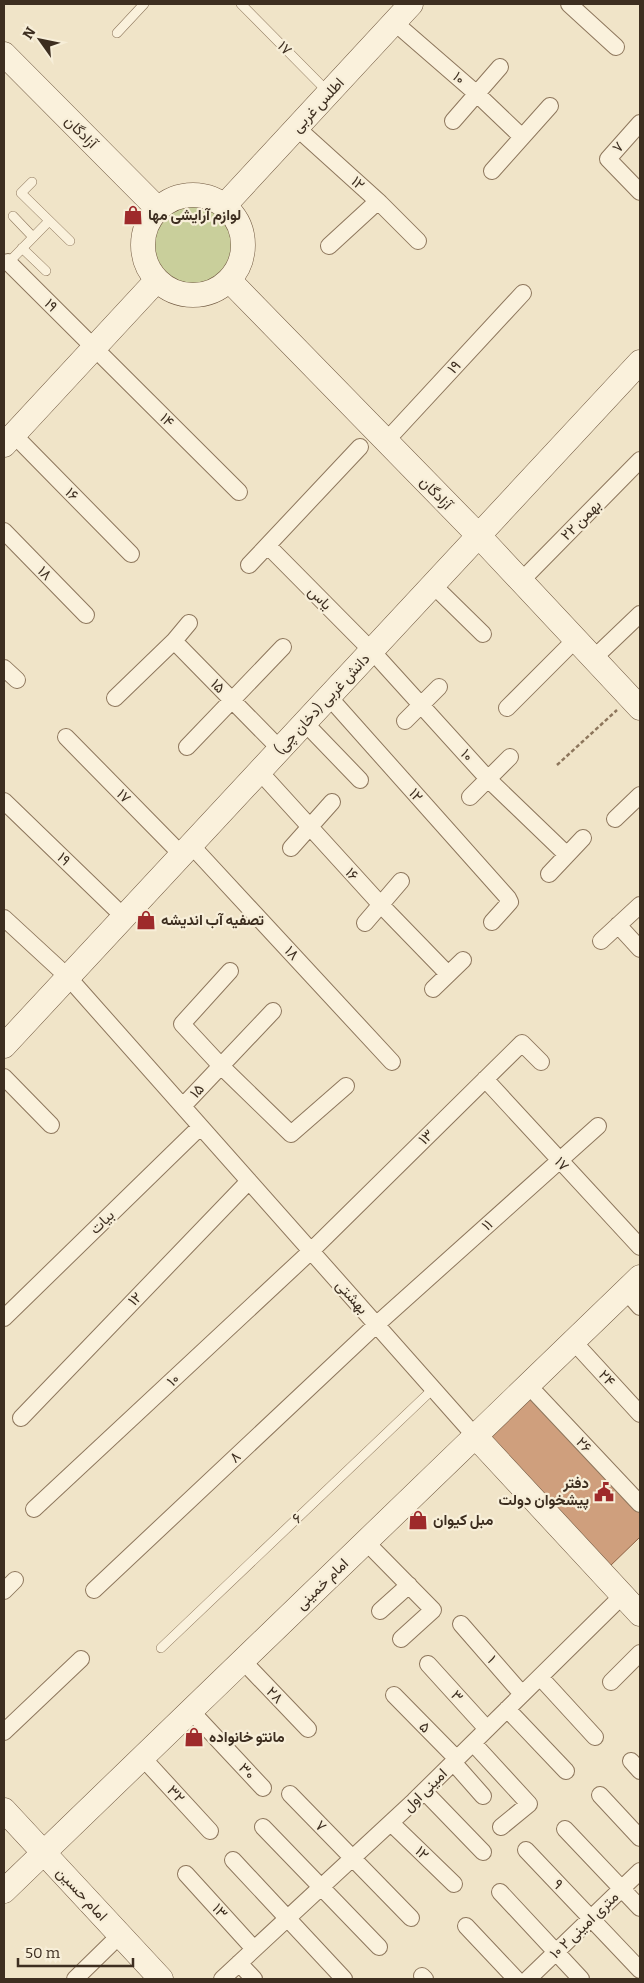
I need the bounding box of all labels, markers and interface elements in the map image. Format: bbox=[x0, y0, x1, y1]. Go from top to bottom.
north arrow bbox=[15, 15, 65, 65]
text: N bbox=[19, 24, 40, 42]
street label: ۱۷ bbox=[274, 37, 296, 59]
street label: ۱۰ bbox=[449, 68, 469, 88]
street label: اطلس غربی bbox=[288, 74, 349, 137]
street label: آزادگان bbox=[61, 112, 102, 153]
street label: ۷ bbox=[608, 138, 628, 156]
street label: ۱۲ bbox=[347, 172, 369, 194]
shop icon: لوازم آرایشی مها bbox=[122, 204, 144, 226]
place label: لوازم آرایشی مها bbox=[148, 206, 241, 225]
street label: ۱۹ bbox=[41, 295, 61, 315]
street label: ۱۹ bbox=[443, 357, 465, 377]
street label: ۱۴ bbox=[156, 409, 178, 431]
street label: آزادگان bbox=[416, 473, 457, 514]
street label: ۱۶ bbox=[62, 484, 82, 504]
street label: ۲۲ بهمن bbox=[557, 496, 606, 545]
street label: ۱۸ bbox=[34, 562, 56, 584]
street label: یاس bbox=[304, 582, 336, 614]
street label: دانش غربی (دخان چی) bbox=[271, 650, 374, 759]
street label: ۱۵ bbox=[207, 675, 229, 697]
street label: ۱۰ bbox=[457, 745, 477, 765]
street label: ۱۲ bbox=[405, 784, 427, 806]
street label: ۱۷ bbox=[113, 785, 135, 807]
street label: ۱۹ bbox=[54, 849, 74, 869]
street label: ۱۶ bbox=[341, 864, 363, 884]
shop icon: تصفیه آب اندیشه bbox=[135, 909, 157, 931]
place label: تصفیه آب اندیشه bbox=[161, 911, 264, 929]
street label: ۱۸ bbox=[281, 942, 303, 964]
street label: ۱۵ bbox=[186, 1080, 208, 1102]
street label: ۱۳ bbox=[415, 1126, 437, 1148]
street label: ۱۷ bbox=[551, 1153, 573, 1175]
street label: بیات bbox=[86, 1206, 118, 1238]
street label: ۱۱ bbox=[478, 1215, 496, 1235]
street label: بهشتی bbox=[331, 1276, 372, 1318]
street label: ۱۲ bbox=[124, 1288, 146, 1310]
street label: ۲۴ bbox=[595, 1366, 619, 1390]
street label: ۱۰ bbox=[163, 1370, 183, 1390]
street label: ۲۶ bbox=[572, 1433, 596, 1457]
street label: ۸ bbox=[226, 1447, 244, 1467]
place label: دفتر پیشخوان دولت bbox=[498, 1474, 589, 1510]
public building icon: دفتر پیشخوان دولت bbox=[593, 1481, 615, 1503]
street label: ۶ bbox=[288, 1509, 306, 1527]
shop icon: مبل کیوان bbox=[407, 1509, 429, 1531]
place label: مبل کیوان bbox=[433, 1511, 493, 1529]
street label: امام خمینی bbox=[292, 1555, 353, 1614]
street label: ۱ bbox=[484, 1651, 500, 1667]
street label: ۲۸ bbox=[263, 1683, 287, 1707]
street label: ۳ bbox=[447, 1686, 467, 1706]
street label: ۵ bbox=[416, 1718, 435, 1737]
shop icon: مانتو خانواده bbox=[183, 1726, 205, 1748]
place label: مانتو خانواده bbox=[209, 1728, 285, 1746]
street label: ۳۰ bbox=[235, 1759, 259, 1783]
street label: امینی اول bbox=[399, 1765, 452, 1816]
street label: ۳۲ bbox=[163, 1781, 189, 1807]
street label: ۷ bbox=[311, 1817, 331, 1836]
street label: ۱۲ bbox=[411, 1842, 433, 1864]
street label: امام حسین bbox=[52, 1863, 111, 1925]
street label: ۹ bbox=[549, 1875, 567, 1893]
street label: ۱۰ متری امینی ۲ bbox=[546, 1888, 623, 1963]
street label: ۱۳ bbox=[209, 1900, 232, 1922]
scale bar bbox=[18, 1936, 132, 1968]
text: 50 m bbox=[25, 1944, 61, 1962]

